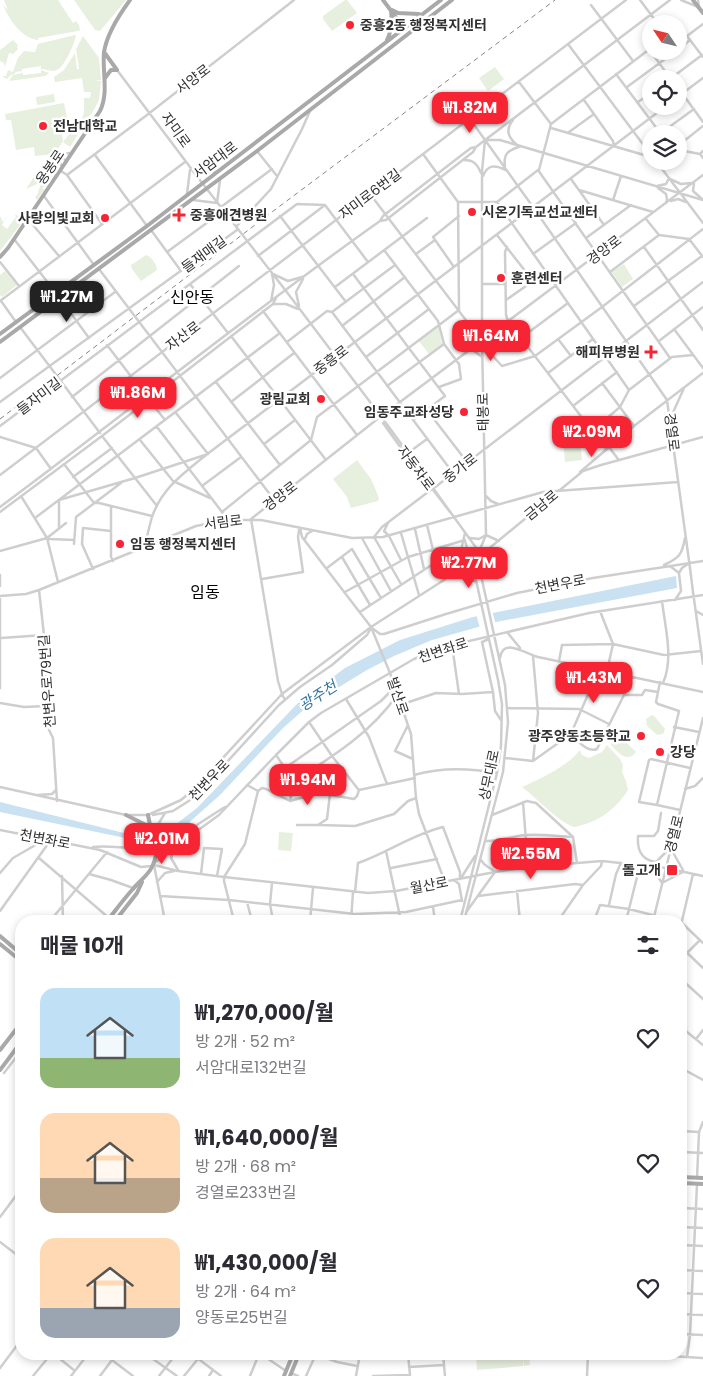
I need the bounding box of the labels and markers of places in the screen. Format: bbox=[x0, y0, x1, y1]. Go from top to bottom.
place label: 중흥2동 행정복지센터 bbox=[360, 15, 487, 35]
marker: 중흥2동 행정복지센터 bbox=[344, 19, 356, 31]
pin: ₩1.82M bbox=[429, 92, 511, 134]
place label: 전남대학교 bbox=[53, 116, 118, 136]
marker: 전남대학교 bbox=[37, 120, 49, 132]
place label: 시온기독교선교센터 bbox=[482, 202, 598, 222]
place label: 중흥애견병원 bbox=[190, 205, 267, 225]
marker: 시온기독교선교센터 bbox=[466, 206, 478, 218]
place label: 사랑의빛교회 bbox=[18, 208, 95, 228]
marker: 중흥애견병원 bbox=[172, 208, 186, 222]
marker: 사랑의빛교회 bbox=[99, 212, 111, 224]
place label: 훈련센터 bbox=[511, 268, 563, 288]
marker: 훈련센터 bbox=[495, 272, 507, 284]
pin: ₩1.27M bbox=[26, 280, 108, 323]
pin: ₩1.64M bbox=[450, 320, 532, 362]
place label: 해피뷰병원 bbox=[576, 342, 640, 362]
marker: 해피뷰병원 bbox=[644, 345, 658, 359]
pin: ₩1.86M bbox=[97, 376, 179, 419]
place label: 광림교회 bbox=[259, 389, 311, 409]
marker: 광림교회 bbox=[315, 393, 327, 405]
place label: 임동주교좌성당 bbox=[364, 402, 454, 422]
marker: 임동주교좌성당 bbox=[458, 406, 470, 418]
pin: ₩2.09M bbox=[551, 416, 633, 458]
place label: 임동 행정복지센터 bbox=[130, 534, 236, 554]
marker: 임동 행정복지센터 bbox=[114, 538, 126, 550]
pin: ₩2.77M bbox=[428, 546, 510, 589]
pin: ₩1.43M bbox=[553, 662, 635, 704]
place label: 광주양동초등학교 bbox=[528, 726, 631, 746]
marker: 광주양동초등학교 bbox=[635, 730, 647, 742]
place label: 강당 bbox=[670, 742, 696, 762]
marker: 강당 bbox=[654, 746, 666, 758]
pin: ₩1.94M bbox=[267, 764, 349, 806]
pin: ₩2.01M bbox=[121, 822, 203, 865]
pin: ₩2.55M bbox=[490, 838, 572, 880]
place label: 돌고개 bbox=[622, 860, 661, 880]
marker: 돌고개 bbox=[665, 863, 679, 877]

